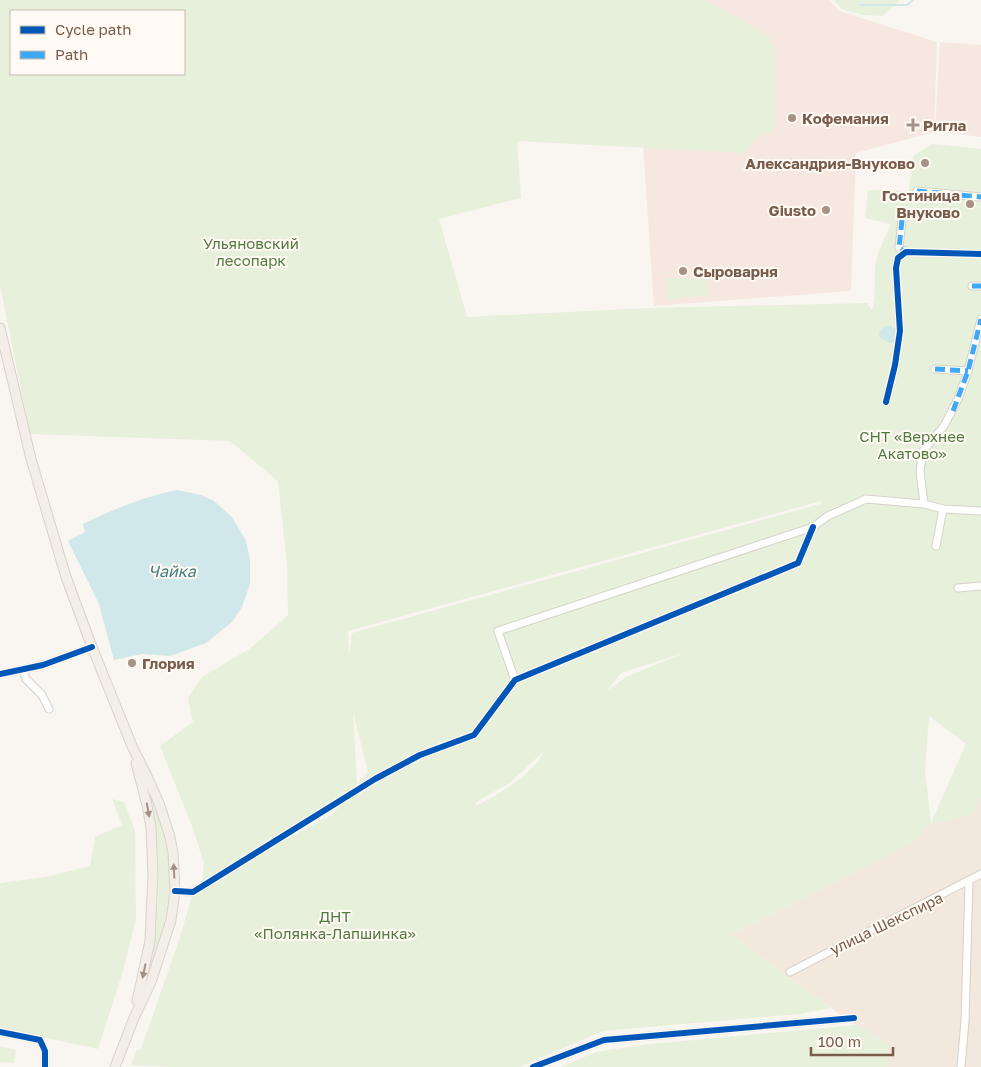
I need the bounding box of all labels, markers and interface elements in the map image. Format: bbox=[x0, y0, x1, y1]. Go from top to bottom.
legend bbox=[10, 10, 185, 75]
text: Cycle path bbox=[55, 20, 131, 38]
text: Path bbox=[55, 45, 88, 63]
place label: Кофемания bbox=[802, 109, 889, 127]
marker: Кофемания bbox=[786, 112, 798, 124]
place label: Ригла bbox=[923, 116, 967, 134]
marker: Ригла bbox=[907, 119, 919, 131]
place label: Александрия-Внуково bbox=[745, 154, 915, 172]
marker: Александрия-Внуково bbox=[919, 157, 931, 169]
place label: Гостиница Внуково bbox=[882, 186, 960, 221]
marker: Гостиница Внуково bbox=[964, 198, 976, 210]
place label: Giusto bbox=[769, 201, 816, 219]
marker: Giusto bbox=[820, 204, 832, 216]
park label: Ульяновский лесопарк bbox=[203, 234, 299, 269]
place label: Сыроварня bbox=[693, 262, 778, 280]
marker: Сыроварня bbox=[677, 265, 689, 277]
park label: СНТ «Верхнее Акатово» bbox=[859, 427, 965, 462]
water label: Чайка bbox=[148, 561, 197, 581]
place label: Глория bbox=[142, 654, 195, 672]
marker: Глория bbox=[126, 657, 138, 669]
one-way arrow bbox=[144, 802, 152, 817]
one-way arrow bbox=[170, 863, 178, 879]
street label: улица Шекспира bbox=[827, 888, 945, 958]
park label: ДНТ «Полянка-Лапшинка» bbox=[254, 907, 416, 942]
one-way arrow bbox=[140, 964, 148, 979]
scale bar bbox=[811, 1024, 894, 1056]
text: 100 m bbox=[818, 1032, 861, 1050]

